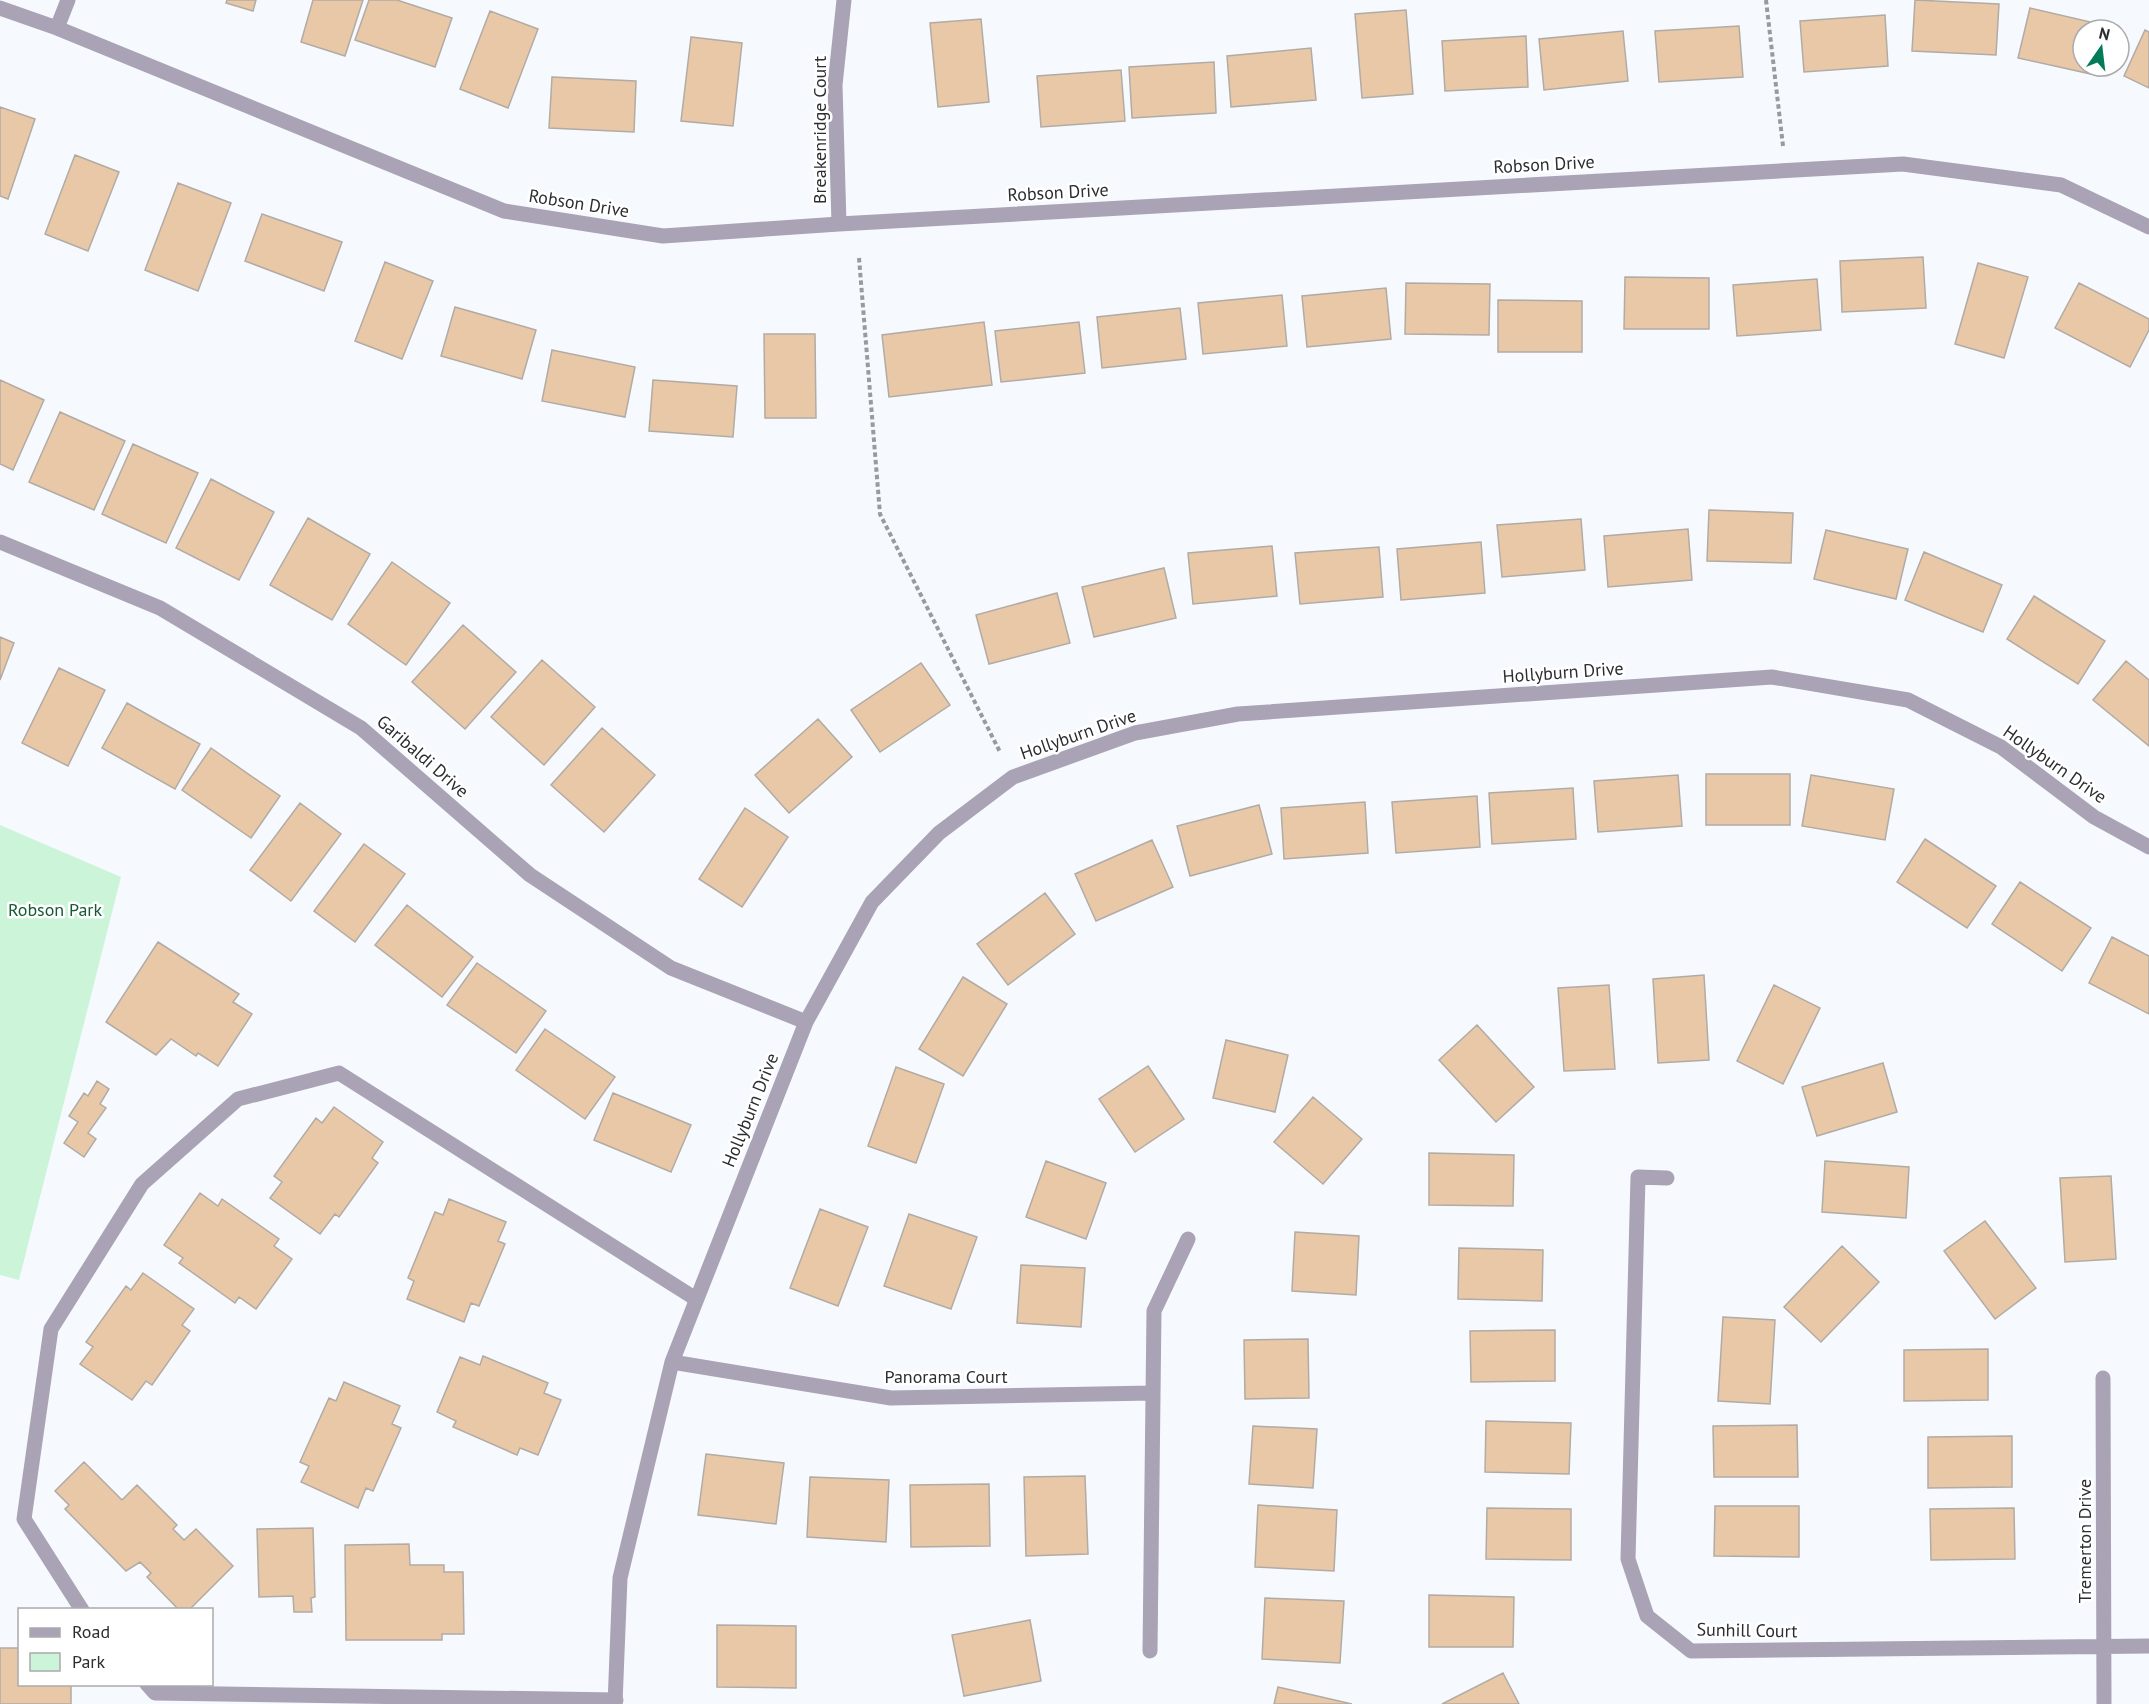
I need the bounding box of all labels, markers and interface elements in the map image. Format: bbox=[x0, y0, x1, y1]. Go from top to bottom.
north arrow bbox=[2071, 18, 2131, 78]
text: N bbox=[2097, 22, 2112, 44]
street label: Breakenridge Court bbox=[808, 56, 831, 204]
street label: Robson Drive bbox=[1493, 150, 1595, 178]
street label: Robson Drive bbox=[1007, 178, 1109, 206]
street label: Robson Drive bbox=[527, 184, 631, 222]
street label: Hollyburn Drive bbox=[1502, 656, 1624, 688]
street label: Hollyburn Drive bbox=[1017, 703, 1139, 765]
street label: Garibaldi Drive bbox=[372, 710, 474, 802]
street label: Hollyburn Drive bbox=[1999, 720, 2111, 808]
park label: Robson Park bbox=[8, 898, 102, 921]
street label: Hollyburn Drive bbox=[717, 1050, 783, 1170]
street label: Panorama Court bbox=[884, 1365, 1008, 1388]
street label: Tremerton Drive bbox=[2073, 1479, 2096, 1603]
legend bbox=[18, 1608, 213, 1686]
street label: Sunhill Court bbox=[1696, 1618, 1798, 1642]
text: Road bbox=[72, 1620, 110, 1643]
text: Park bbox=[72, 1650, 105, 1673]

